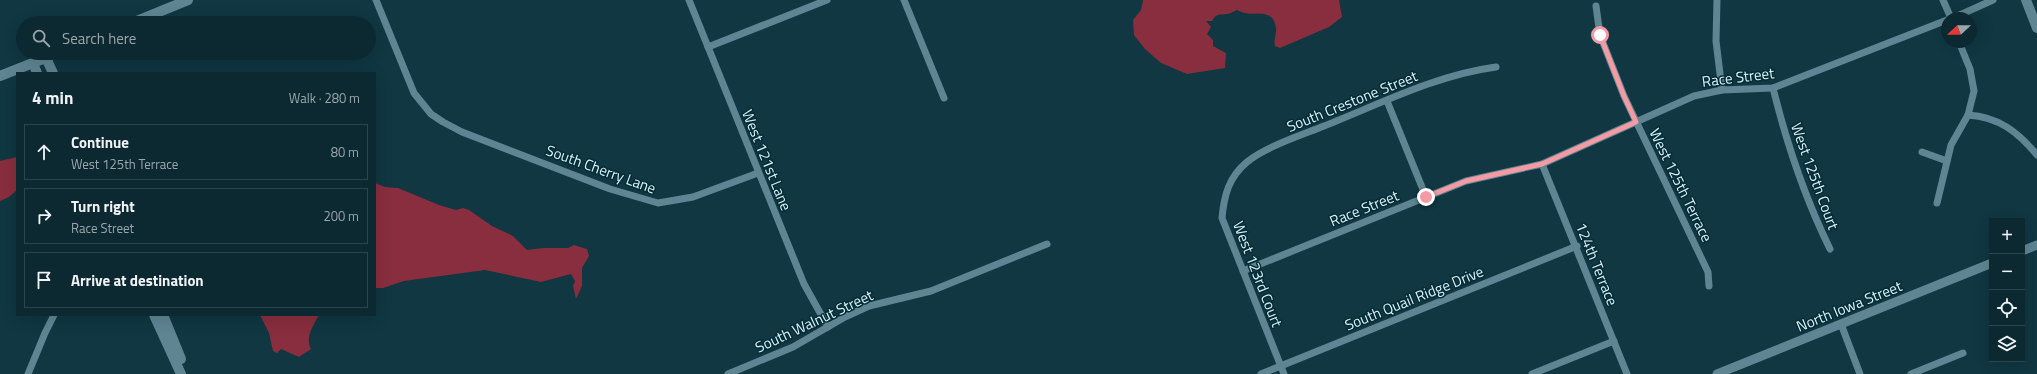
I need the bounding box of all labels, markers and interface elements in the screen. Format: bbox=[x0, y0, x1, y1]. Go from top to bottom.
north arrow bbox=[1941, 12, 1977, 48]
search box bbox=[16, 16, 376, 60]
route start bbox=[1591, 26, 1609, 44]
icon: search bbox=[30, 27, 52, 49]
text: Search here bbox=[62, 27, 136, 50]
street label: Race Street bbox=[1700, 61, 1776, 93]
street label: South Crestone Street bbox=[1283, 64, 1421, 138]
text: 4 min bbox=[32, 85, 73, 111]
text: Walk · 280 m bbox=[289, 88, 360, 108]
street label: West 121st Lane bbox=[736, 106, 798, 214]
street label: West 125th Court bbox=[1785, 119, 1845, 233]
street label: West 125th Terrace bbox=[1643, 124, 1719, 246]
text: Continue bbox=[71, 131, 129, 154]
street label: South Cherry Lane bbox=[543, 138, 659, 200]
icon: ahead bbox=[33, 141, 55, 163]
text: 80 m bbox=[331, 142, 359, 162]
text: West 125th Terrace bbox=[71, 154, 178, 174]
street label: Race Street bbox=[1326, 183, 1403, 232]
route end bbox=[1417, 188, 1435, 206]
text: Turn right bbox=[71, 195, 135, 218]
icon: right bbox=[33, 205, 55, 227]
text: 200 m bbox=[323, 206, 359, 226]
text: Race Street bbox=[71, 218, 134, 238]
street label: West 123rd Court bbox=[1227, 218, 1289, 331]
map controls bbox=[1989, 218, 2025, 362]
button: + bbox=[1989, 218, 2025, 254]
street label: 124th Terrace bbox=[1570, 219, 1624, 309]
button: − bbox=[1989, 254, 2025, 290]
street label: South Quail Ridge Drive bbox=[1341, 260, 1487, 336]
icon: arrive bbox=[33, 269, 55, 291]
text: Arrive at destination bbox=[71, 269, 204, 292]
street label: North Iowa Street bbox=[1793, 274, 1906, 338]
street label: South Walnut Street bbox=[751, 283, 878, 358]
button: locate bbox=[1989, 290, 2025, 326]
button: layers bbox=[1989, 326, 2025, 362]

